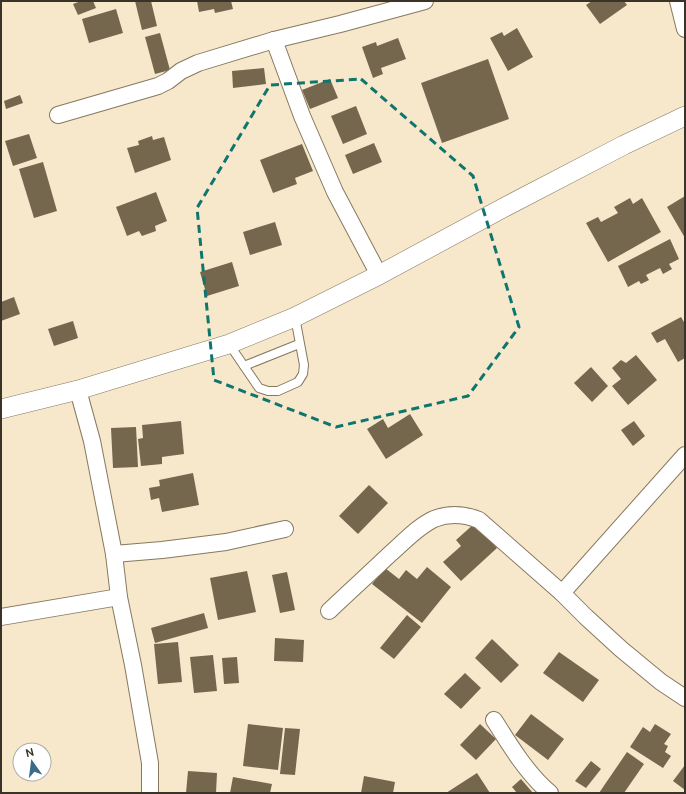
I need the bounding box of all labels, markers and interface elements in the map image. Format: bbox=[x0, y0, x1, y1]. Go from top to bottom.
north arrow bbox=[12, 742, 52, 782]
text: N bbox=[24, 745, 35, 760]

